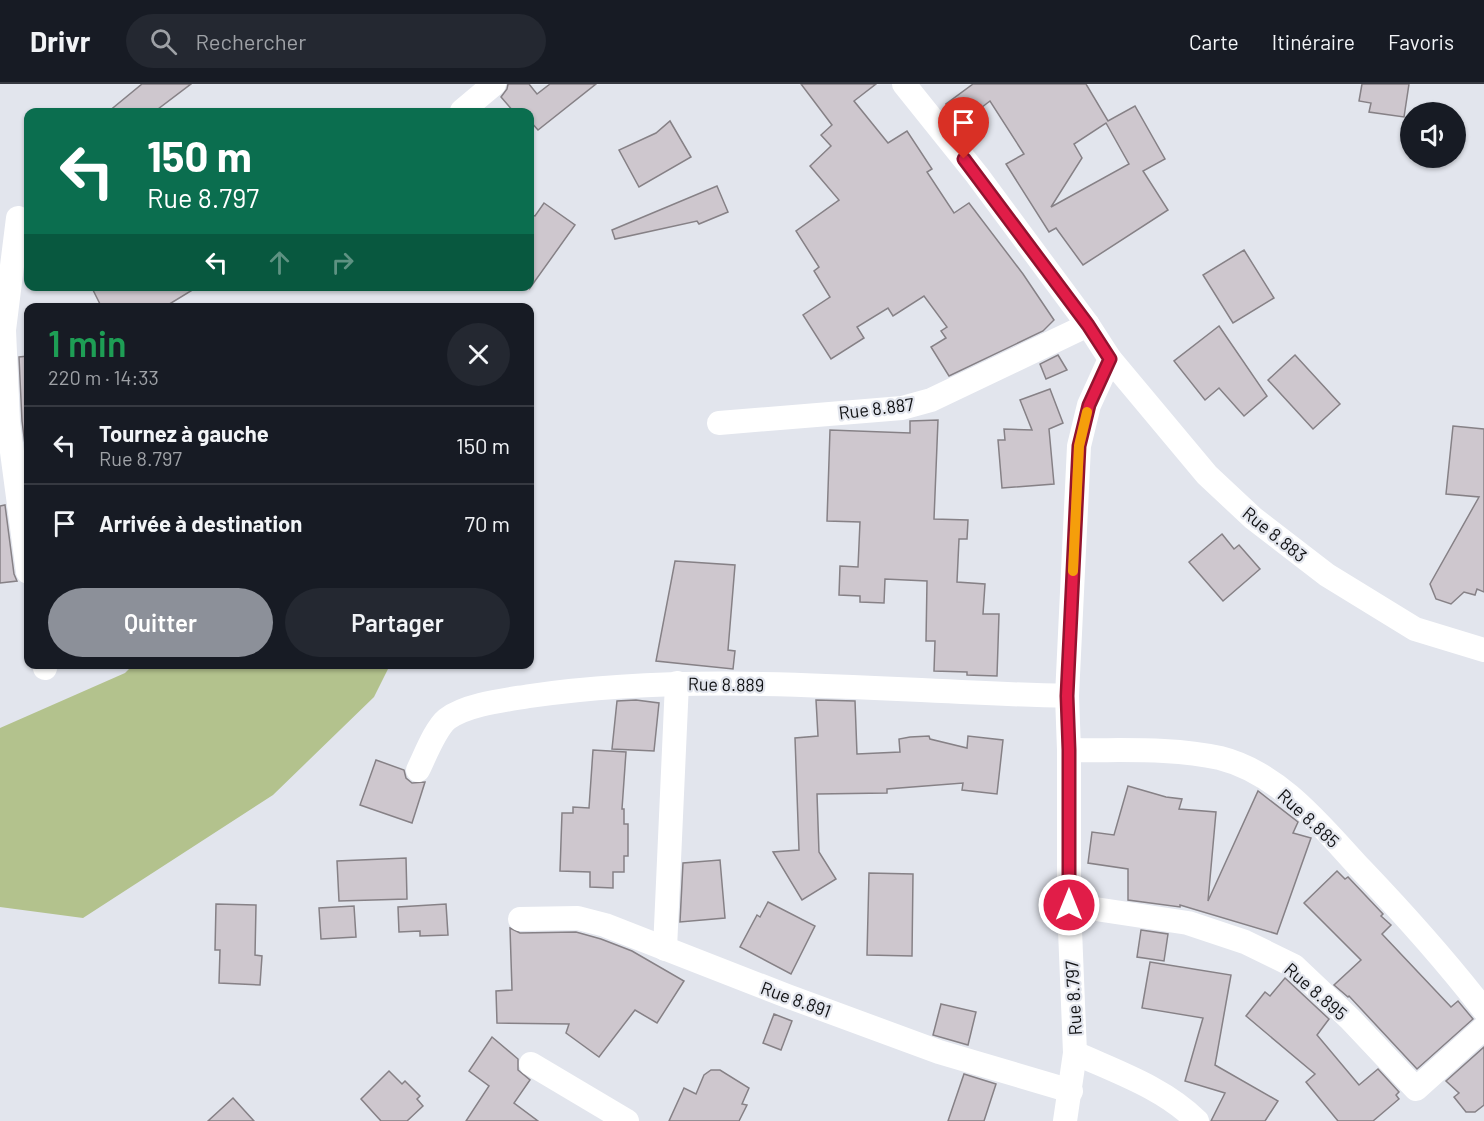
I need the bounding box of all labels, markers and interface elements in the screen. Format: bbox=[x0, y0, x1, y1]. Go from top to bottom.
search box bbox=[126, 14, 546, 68]
text: Drivr bbox=[30, 24, 90, 58]
icon: search bbox=[147, 25, 180, 58]
text: Rechercher bbox=[195, 28, 306, 54]
text: Carte bbox=[1189, 29, 1239, 54]
text: Itinéraire bbox=[1272, 29, 1355, 54]
text: Favoris bbox=[1388, 29, 1454, 54]
pin bbox=[938, 97, 989, 159]
map controls bbox=[1400, 102, 1466, 168]
button: sound bbox=[1400, 102, 1466, 168]
icon: arrive bbox=[947, 106, 980, 139]
text: 150 m bbox=[147, 130, 252, 180]
icon: left bbox=[48, 132, 126, 210]
text: Rue 8.797 bbox=[147, 181, 259, 213]
icon: left bbox=[200, 246, 233, 279]
icon: ahead bbox=[263, 246, 296, 279]
icon: right bbox=[326, 246, 359, 279]
text: 1 min bbox=[48, 321, 127, 364]
button: close bbox=[447, 323, 510, 386]
text: 220 m · 14:33 bbox=[48, 365, 159, 389]
street label: Rue 8.887 bbox=[837, 392, 915, 424]
text: Tournez à gauche bbox=[99, 420, 269, 446]
icon: left bbox=[48, 429, 81, 462]
text: 150 m bbox=[456, 432, 510, 458]
text: Rue 8.797 bbox=[99, 446, 182, 470]
street label: Rue 8.883 bbox=[1238, 501, 1312, 567]
icon: arrive bbox=[48, 507, 81, 540]
text: Arrivée à destination bbox=[99, 510, 302, 536]
text: 70 m bbox=[465, 510, 510, 536]
button: Quitter bbox=[48, 588, 273, 657]
button: Partager bbox=[285, 588, 510, 657]
street label: Rue 8.889 bbox=[688, 672, 764, 696]
street label: Rue 8.885 bbox=[1274, 784, 1344, 852]
position arrow bbox=[1037, 873, 1101, 937]
street label: Rue 8.895 bbox=[1280, 958, 1352, 1024]
street label: Rue 8.797 bbox=[1060, 960, 1086, 1036]
street label: Rue 8.891 bbox=[758, 976, 834, 1022]

